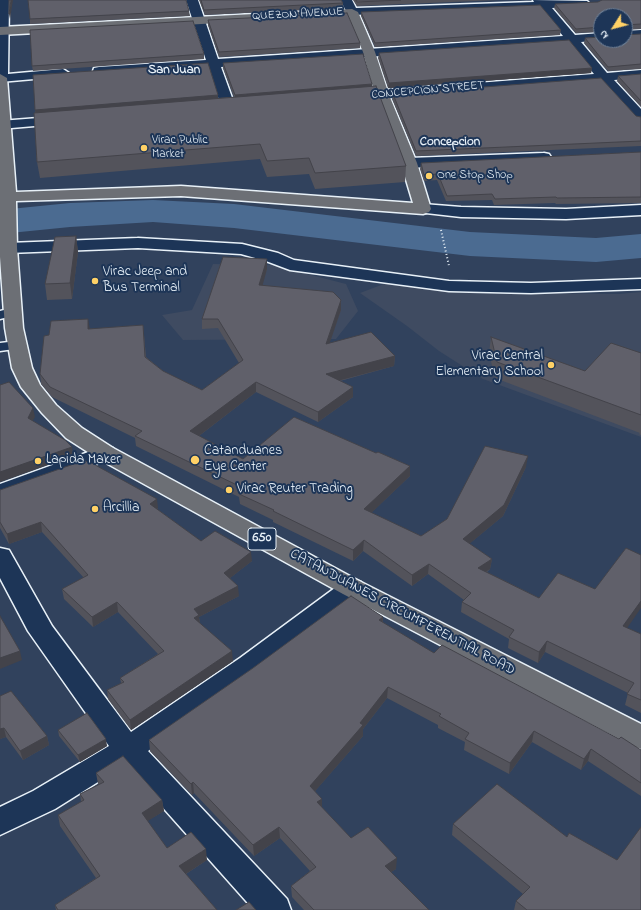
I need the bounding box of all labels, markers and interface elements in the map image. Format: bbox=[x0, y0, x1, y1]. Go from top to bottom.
street label: QUEZON AVENUE bbox=[252, 5, 344, 25]
north arrow bbox=[593, 8, 633, 48]
text: N bbox=[595, 27, 613, 42]
district label: San Juan bbox=[148, 63, 200, 79]
street label: CONCEPCION STREET bbox=[371, 79, 485, 103]
place label: Virac Public Market bbox=[152, 134, 207, 162]
district label: Concepcion bbox=[420, 135, 480, 151]
marker: Virac Public Market bbox=[139, 143, 149, 153]
place label: One Stop Shop bbox=[437, 169, 513, 183]
marker: One Stop Shop bbox=[424, 171, 434, 181]
place label: Virac Jeep and Bus Terminal bbox=[103, 265, 187, 298]
marker: Virac Jeep and Bus Terminal bbox=[90, 276, 100, 286]
place label: Virac Central Elementary School bbox=[436, 349, 543, 382]
marker: Virac Central Elementary School bbox=[546, 360, 556, 370]
place label: Catanduanes Eye Center bbox=[204, 444, 282, 476]
place label: Lapida Maker bbox=[46, 453, 121, 469]
marker: Catanduanes Eye Center bbox=[189, 454, 201, 466]
marker: Lapida Maker bbox=[33, 456, 43, 466]
place label: Virac Reuter Trading bbox=[237, 482, 353, 498]
marker: Virac Reuter Trading bbox=[224, 485, 234, 495]
place label: Arcillia bbox=[103, 501, 139, 517]
marker: Arcillia bbox=[90, 504, 100, 514]
road number: 650 bbox=[248, 528, 276, 550]
street label: CATANDUANES CIRCUMFERENTIAL ROAD bbox=[287, 546, 517, 680]

